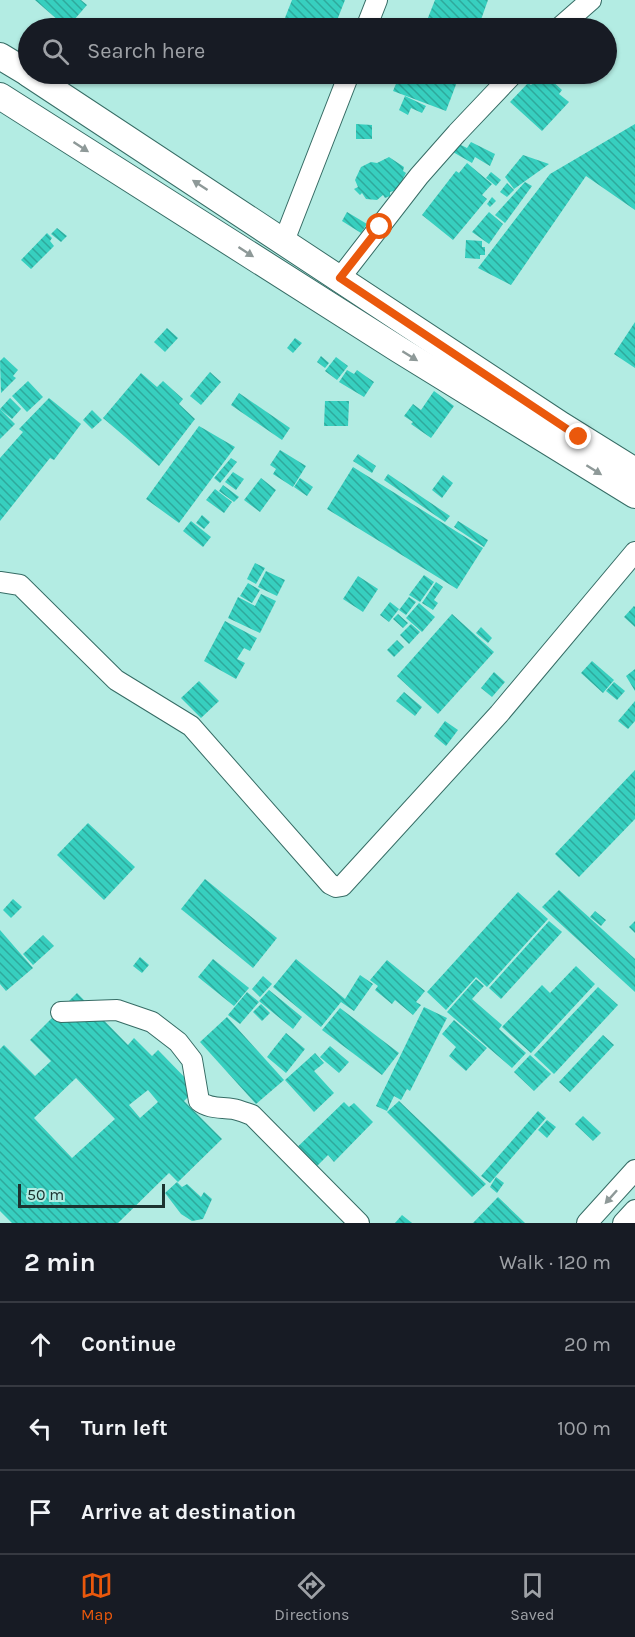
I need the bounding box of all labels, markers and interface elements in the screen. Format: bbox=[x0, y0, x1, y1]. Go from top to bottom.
search box bbox=[18, 18, 617, 84]
icon: search bbox=[39, 35, 72, 68]
text: Search here bbox=[87, 38, 205, 64]
one-way arrow bbox=[73, 141, 89, 152]
one-way arrow bbox=[192, 180, 208, 191]
route start bbox=[366, 213, 392, 239]
one-way arrow bbox=[237, 246, 254, 257]
one-way arrow bbox=[402, 351, 418, 362]
route end bbox=[565, 423, 591, 449]
one-way arrow bbox=[586, 464, 602, 475]
scale bar bbox=[18, 1181, 165, 1208]
text: 50 m bbox=[27, 1185, 64, 1204]
one-way arrow bbox=[604, 1189, 618, 1204]
text: 2 min bbox=[24, 1247, 96, 1278]
text: Walk · 120 m bbox=[499, 1251, 611, 1274]
icon: ahead bbox=[24, 1328, 57, 1361]
text: Continue bbox=[81, 1331, 176, 1357]
text: 20 m bbox=[564, 1333, 611, 1356]
icon: left bbox=[24, 1412, 57, 1445]
text: Turn left bbox=[81, 1415, 168, 1441]
text: 100 m bbox=[557, 1417, 611, 1440]
icon: arrive bbox=[24, 1496, 57, 1529]
text: Arrive at destination bbox=[81, 1499, 296, 1525]
tab: Map bbox=[80, 1569, 113, 1624]
tab: Directions bbox=[274, 1569, 349, 1624]
tab: Saved bbox=[510, 1569, 555, 1624]

